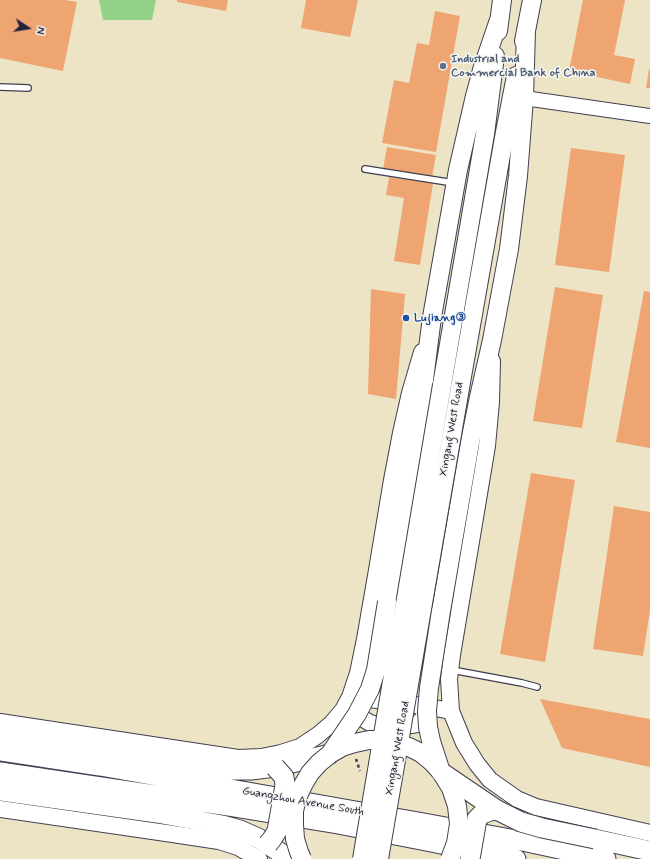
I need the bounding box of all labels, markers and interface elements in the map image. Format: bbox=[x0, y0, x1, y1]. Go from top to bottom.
north arrow bbox=[8, 8, 48, 48]
text: N bbox=[32, 25, 47, 36]
place label: Industrial and Commercial Bank of China bbox=[451, 52, 596, 80]
marker: Industrial and Commercial Bank of China bbox=[438, 61, 448, 71]
place label: Lujiang③ bbox=[414, 311, 467, 325]
marker: Lujiang③ bbox=[401, 313, 411, 323]
street label: Xingang West Road bbox=[437, 381, 467, 477]
street label: Xingang West Road bbox=[383, 700, 413, 796]
street label: Guangzhou Avenue South bbox=[241, 784, 365, 820]

